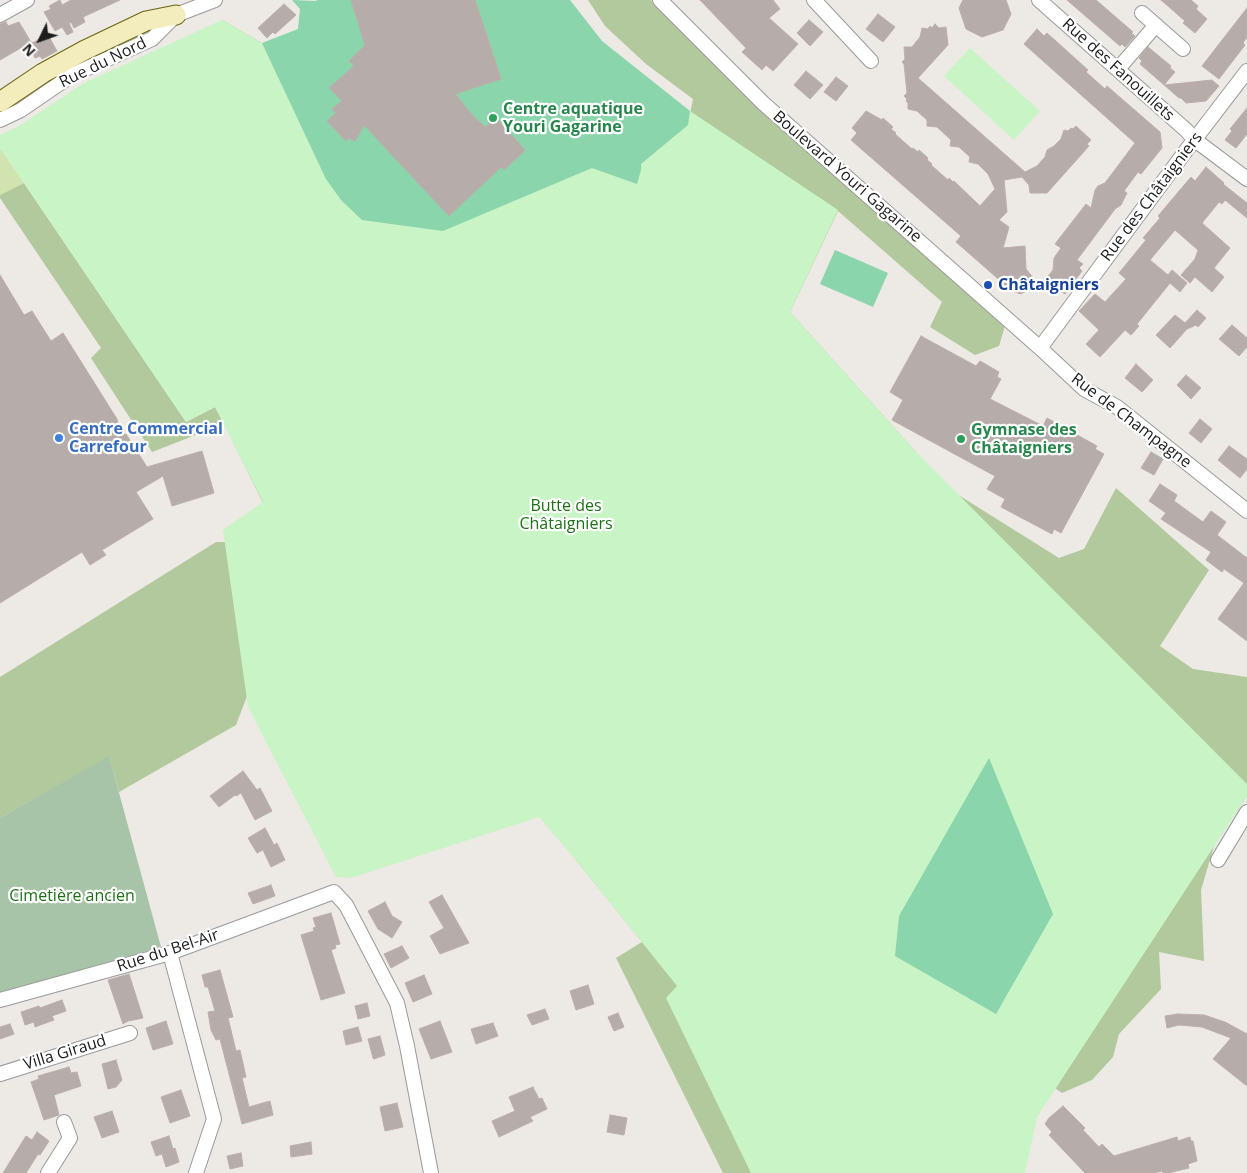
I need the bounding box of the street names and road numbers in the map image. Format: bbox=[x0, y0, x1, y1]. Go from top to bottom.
street label: Rue des Fanouillets bbox=[1058, 15, 1178, 125]
street label: Rue du Nord bbox=[56, 34, 150, 92]
street label: Boulevard Youri Gagarine bbox=[769, 107, 925, 247]
street label: Rue des Châtaigniers bbox=[1097, 129, 1207, 265]
street label: Rue de Champagne bbox=[1067, 370, 1195, 472]
street label: Rue du Bel-Air bbox=[115, 926, 221, 976]
street label: Villa Giraud bbox=[21, 1031, 109, 1075]

